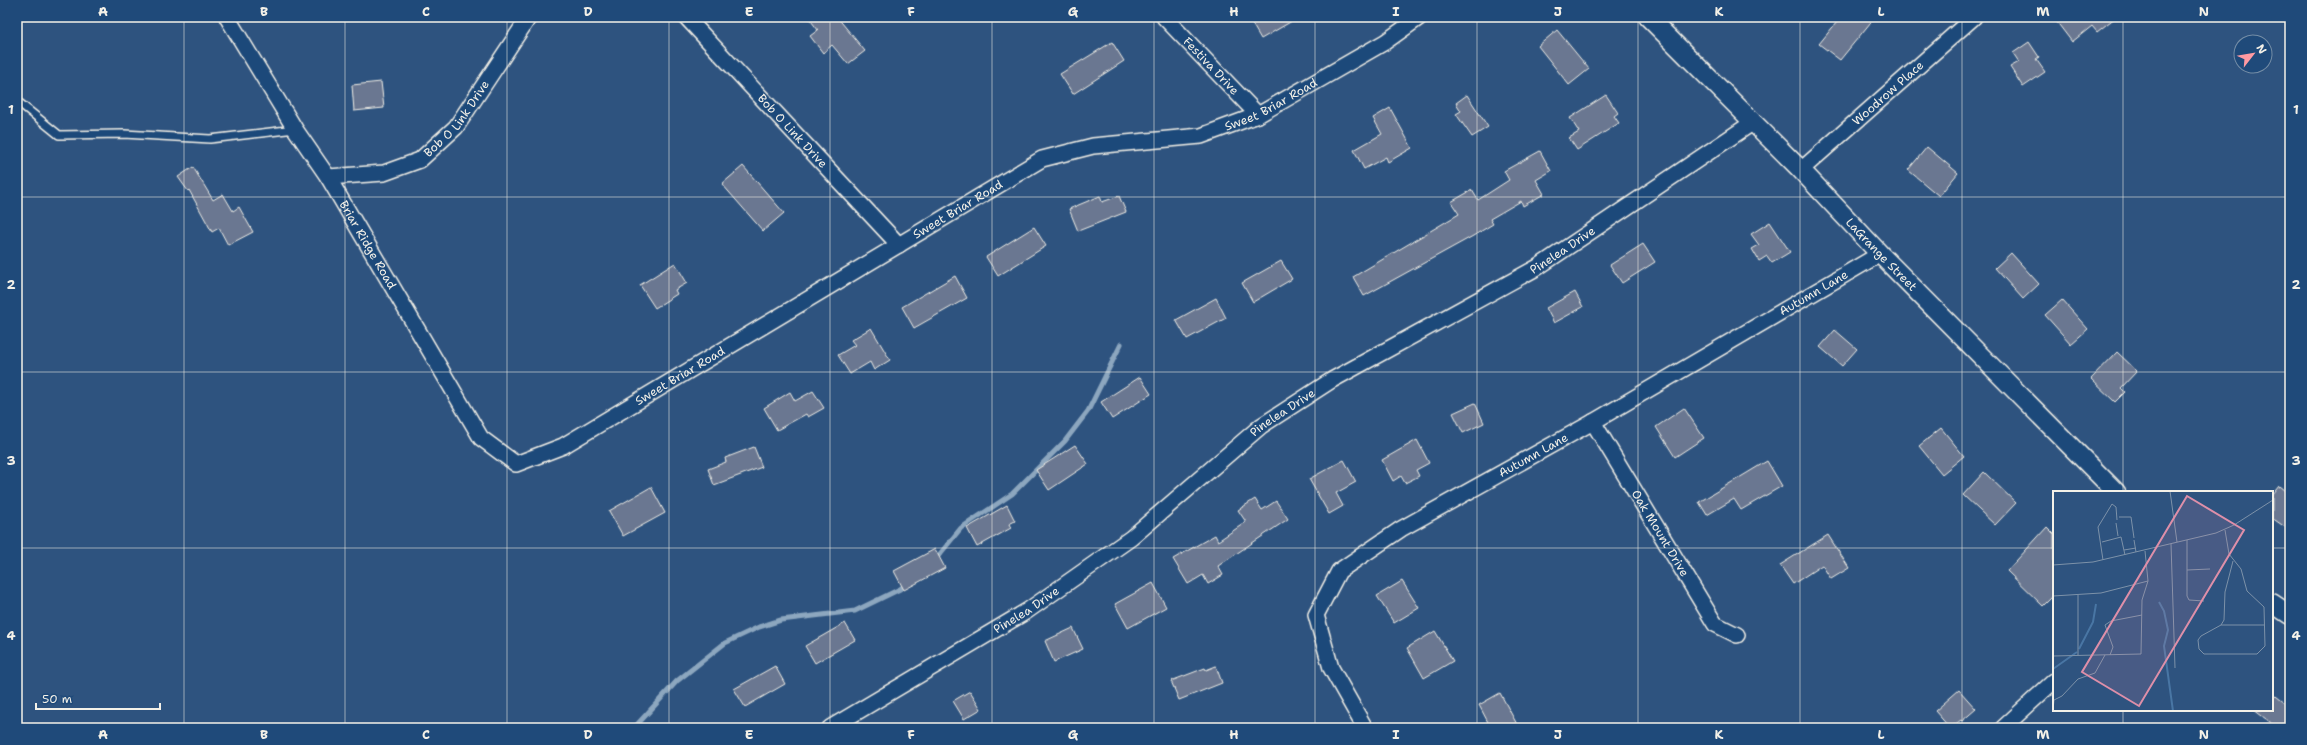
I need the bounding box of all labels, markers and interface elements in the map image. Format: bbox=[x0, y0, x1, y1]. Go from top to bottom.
text: A bbox=[98, 3, 108, 20]
text: B bbox=[260, 3, 268, 20]
text: C bbox=[422, 3, 430, 20]
text: D bbox=[583, 3, 593, 20]
text: E bbox=[745, 3, 754, 20]
text: F bbox=[907, 3, 915, 20]
text: G bbox=[1068, 3, 1079, 20]
text: H bbox=[1229, 3, 1239, 20]
text: I bbox=[1392, 3, 1400, 20]
text: J bbox=[1554, 3, 1562, 20]
text: K bbox=[1715, 3, 1724, 20]
text: L bbox=[1877, 3, 1885, 20]
text: M bbox=[2036, 3, 2050, 20]
text: N bbox=[2199, 3, 2209, 20]
street label: Festiva Drive bbox=[1180, 34, 1243, 98]
north arrow bbox=[2233, 34, 2273, 74]
text: N bbox=[2252, 42, 2270, 57]
street label: Woodrow Place bbox=[1849, 57, 1927, 129]
street label: Sweet Briar Road bbox=[1222, 74, 1320, 135]
street label: Bob O Link Drive bbox=[420, 77, 493, 161]
street label: Bob O Link Drive bbox=[754, 91, 831, 171]
text: 1 bbox=[8, 101, 14, 118]
text: 1 bbox=[2293, 101, 2299, 118]
street label: Sweet Briar Road bbox=[910, 176, 1006, 243]
street label: Briar Ridge Road bbox=[336, 198, 400, 292]
street label: LaGrange Street bbox=[1842, 215, 1920, 295]
street label: Pinelea Drive bbox=[1527, 223, 1599, 278]
street label: Autumn Lane bbox=[1776, 266, 1851, 319]
text: 2 bbox=[6, 276, 16, 293]
text: 2 bbox=[2291, 276, 2301, 293]
street label: Sweet Briar Road bbox=[632, 343, 728, 409]
street label: Pinelea Drive bbox=[1246, 385, 1318, 440]
street label: Autumn Lane bbox=[1496, 429, 1571, 481]
text: 3 bbox=[6, 452, 16, 469]
text: 3 bbox=[2291, 452, 2301, 469]
street label: Oak Mount Drive bbox=[1628, 487, 1693, 580]
inset map bbox=[2053, 491, 2273, 711]
street label: Pinelea Drive bbox=[990, 583, 1063, 637]
text: 4 bbox=[6, 627, 16, 644]
text: 4 bbox=[2291, 627, 2301, 644]
scale bar bbox=[36, 685, 160, 711]
text: 50 m bbox=[42, 691, 72, 707]
text: A bbox=[98, 726, 108, 743]
text: B bbox=[260, 726, 268, 743]
text: C bbox=[422, 726, 430, 743]
text: D bbox=[583, 726, 593, 743]
text: E bbox=[745, 726, 754, 743]
text: F bbox=[907, 726, 915, 743]
text: G bbox=[1068, 726, 1079, 743]
text: H bbox=[1229, 726, 1239, 743]
text: I bbox=[1392, 726, 1400, 743]
text: J bbox=[1554, 726, 1562, 743]
text: K bbox=[1715, 726, 1724, 743]
text: L bbox=[1877, 726, 1885, 743]
text: M bbox=[2036, 726, 2050, 743]
text: N bbox=[2199, 726, 2209, 743]

